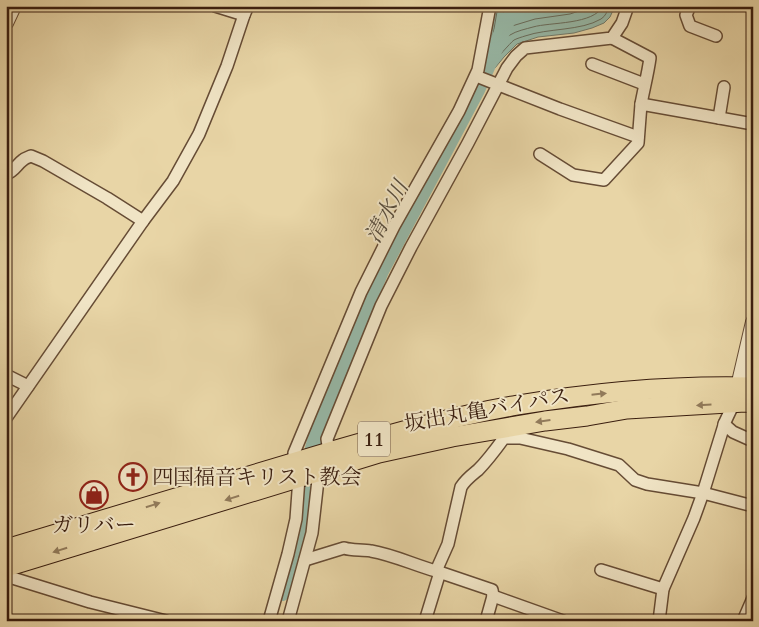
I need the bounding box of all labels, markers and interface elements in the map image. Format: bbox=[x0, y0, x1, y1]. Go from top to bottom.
water label: 清水川 bbox=[358, 174, 417, 248]
street label: 坂出丸亀バイパス bbox=[402, 381, 572, 439]
one-way arrow bbox=[591, 390, 607, 398]
one-way arrow bbox=[696, 401, 712, 409]
one-way arrow bbox=[534, 417, 550, 425]
road number: 11 bbox=[358, 422, 390, 456]
church icon: 四国福音キリスト教会 bbox=[118, 462, 148, 492]
place label: 四国福音キリスト教会 bbox=[152, 463, 362, 492]
shop icon: ガリバー bbox=[79, 480, 109, 510]
one-way arrow bbox=[225, 494, 240, 502]
one-way arrow bbox=[146, 500, 161, 508]
place label: ガリバー bbox=[52, 511, 136, 540]
one-way arrow bbox=[53, 547, 68, 555]

